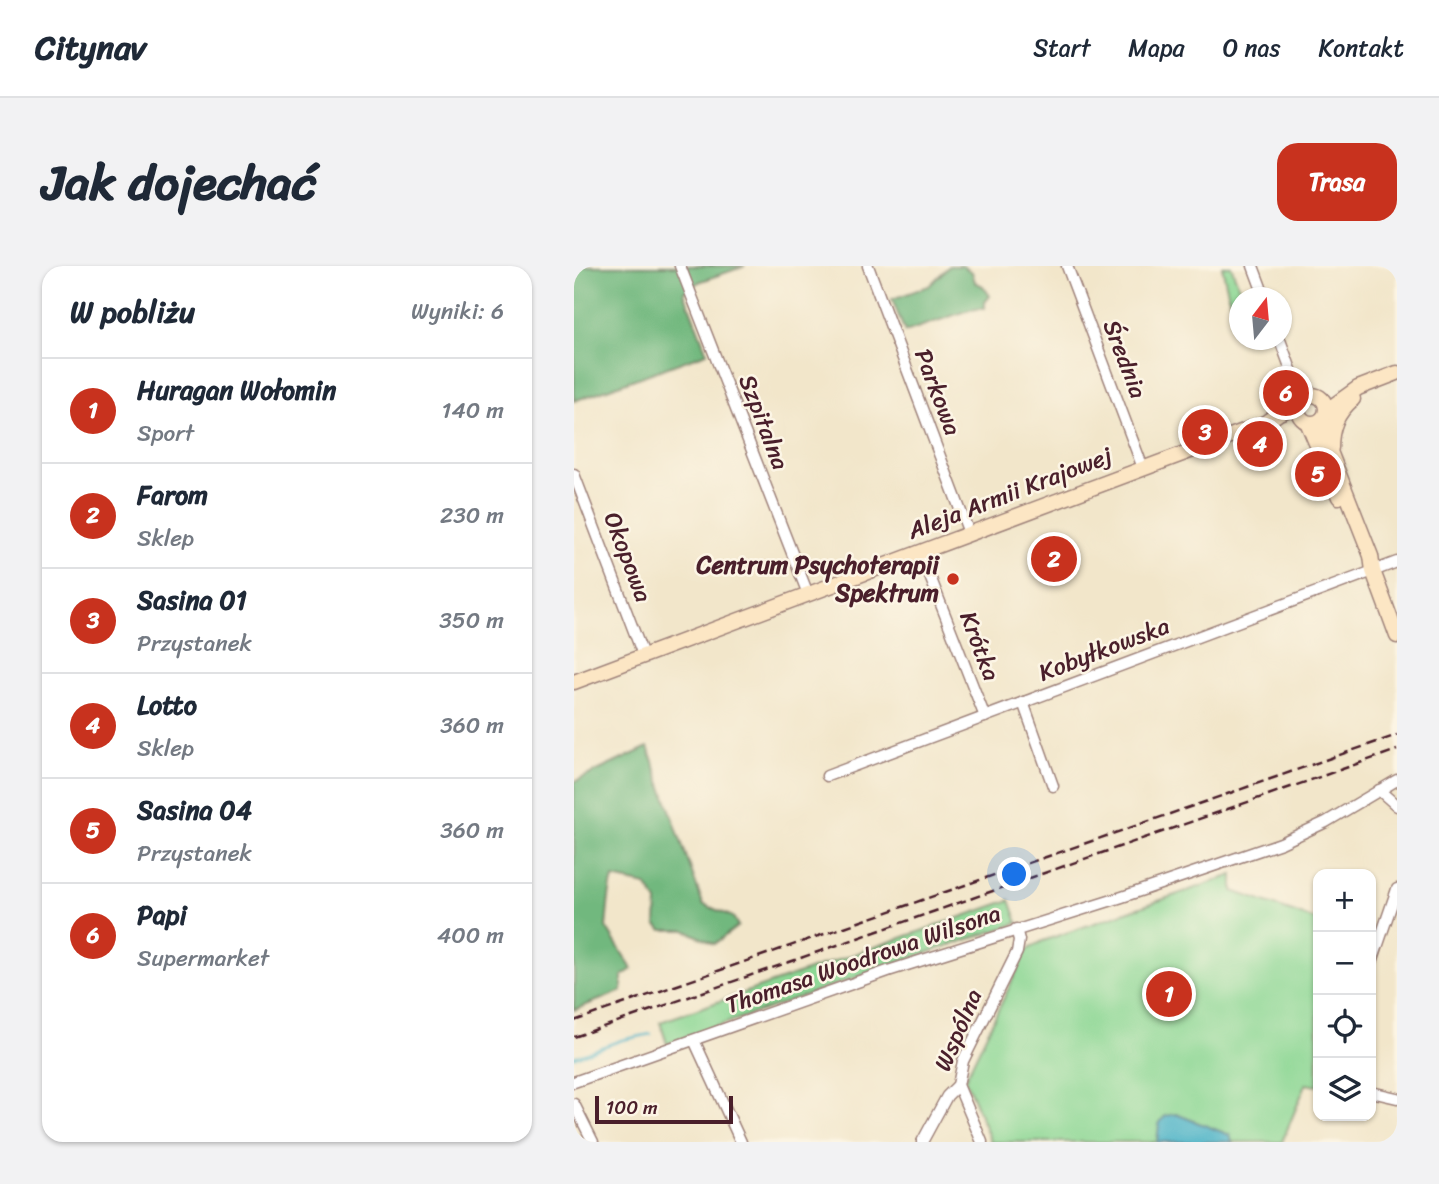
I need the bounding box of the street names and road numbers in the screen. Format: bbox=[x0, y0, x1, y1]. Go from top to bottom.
street label: Średnia bbox=[1091, 313, 1159, 405]
street label: Parkowa bbox=[902, 342, 974, 442]
street label: Szpitalna bbox=[727, 368, 801, 476]
street label: Aleja Armii Krajowej bbox=[900, 435, 1119, 552]
street label: Okopowa bbox=[592, 506, 664, 608]
street label: Krótka bbox=[948, 605, 1012, 687]
street label: Kobyłkowska bbox=[1032, 605, 1176, 693]
street label: Thomasa Woodrowa Wilsona bbox=[720, 892, 1006, 1026]
street label: Wspólna bbox=[922, 982, 994, 1078]

